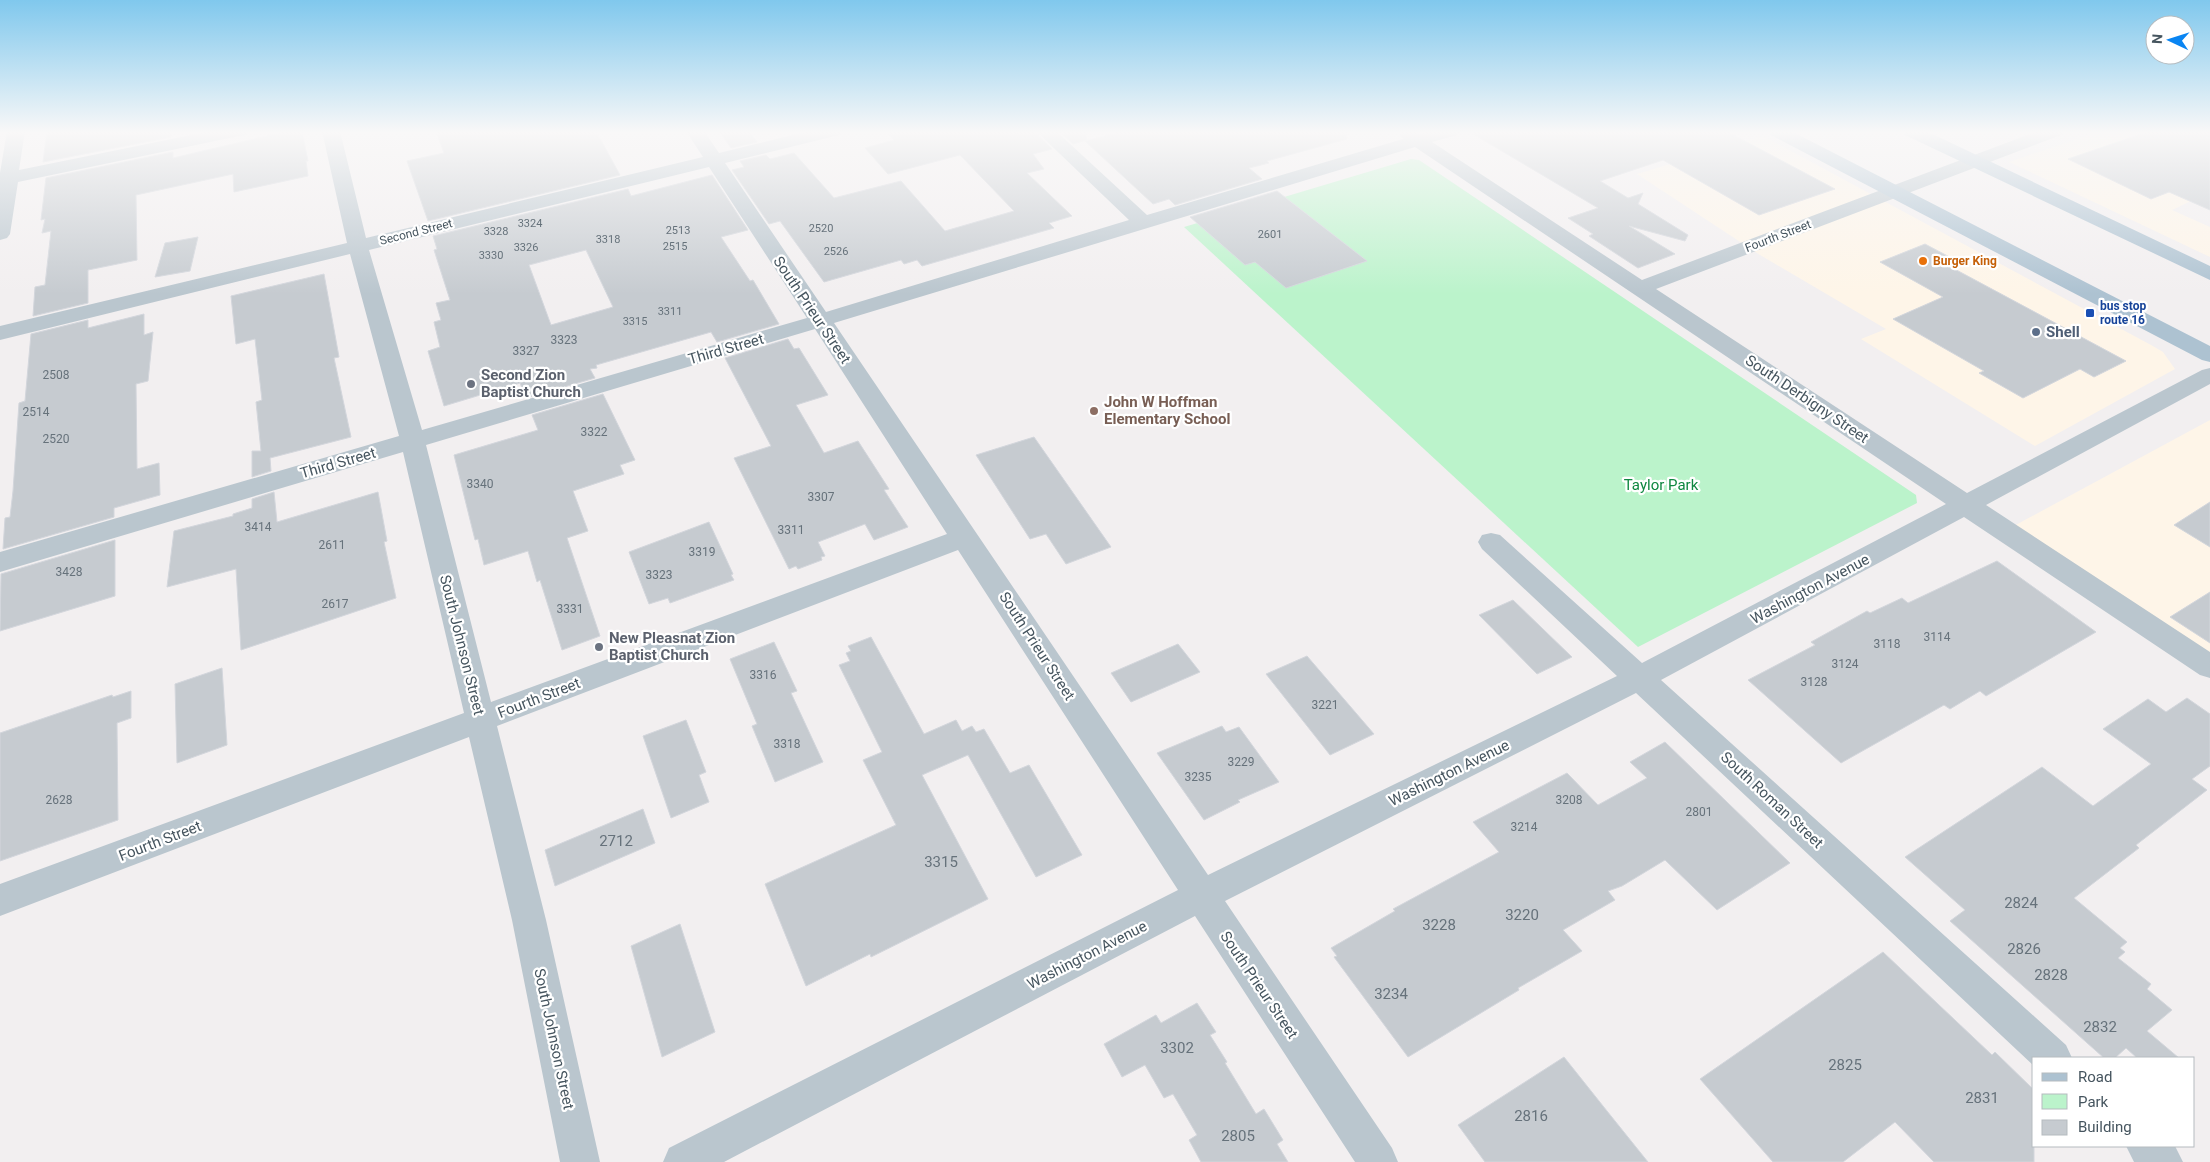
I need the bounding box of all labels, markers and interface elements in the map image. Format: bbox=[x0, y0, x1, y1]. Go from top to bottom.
north arrow bbox=[2145, 15, 2195, 65]
text: N bbox=[2149, 34, 2165, 45]
street label: Second Street bbox=[378, 216, 454, 248]
house number: 3324 bbox=[518, 217, 542, 230]
street label: Fourth Street bbox=[1743, 217, 1813, 255]
house number: 2520 bbox=[809, 222, 833, 235]
house number: 2513 bbox=[666, 224, 690, 237]
house number: 3328 bbox=[484, 225, 508, 238]
house number: 2601 bbox=[1258, 228, 1282, 241]
house number: 3318 bbox=[596, 233, 620, 246]
house number: 2515 bbox=[663, 240, 687, 253]
house number: 3326 bbox=[514, 241, 538, 254]
house number: 2526 bbox=[824, 245, 848, 258]
house number: 3330 bbox=[479, 249, 503, 262]
street label: South Prieur Street bbox=[769, 253, 855, 367]
place label: Burger King bbox=[1933, 254, 1997, 268]
marker: Burger King bbox=[1917, 255, 1929, 267]
place label: bus stop route 16 bbox=[2100, 299, 2146, 327]
house number: 3311 bbox=[658, 305, 682, 318]
marker: bus stop route 16 bbox=[2084, 307, 2096, 319]
house number: 3315 bbox=[623, 315, 647, 328]
place label: Shell bbox=[2046, 323, 2080, 341]
marker: Shell bbox=[2030, 326, 2042, 338]
street label: Third Street bbox=[686, 330, 766, 368]
house number: 3323 bbox=[551, 333, 577, 347]
house number: 3327 bbox=[513, 344, 540, 358]
street label: South Derbigny Street bbox=[1742, 351, 1872, 447]
place label: Second Zion Baptist Church bbox=[481, 366, 581, 401]
house number: 2508 bbox=[43, 368, 70, 382]
marker: Second Zion Baptist Church bbox=[465, 378, 477, 390]
place label: John W Hoffman Elementary School bbox=[1104, 393, 1230, 428]
house number: 2514 bbox=[23, 405, 50, 419]
marker: John W Hoffman Elementary School bbox=[1088, 405, 1100, 417]
house number: 3322 bbox=[581, 425, 608, 439]
house number: 2520 bbox=[43, 432, 70, 446]
street label: Third Street bbox=[298, 444, 378, 482]
park label: Taylor Park bbox=[1624, 476, 1699, 494]
house number: 3340 bbox=[467, 477, 494, 491]
house number: 3307 bbox=[808, 490, 835, 504]
house number: 3414 bbox=[245, 520, 272, 534]
house number: 3311 bbox=[778, 523, 804, 537]
house number: 2611 bbox=[319, 538, 345, 552]
house number: 3319 bbox=[689, 545, 715, 559]
street label: Washington Avenue bbox=[1748, 550, 1873, 628]
house number: 3428 bbox=[56, 565, 83, 579]
house number: 3323 bbox=[646, 568, 672, 582]
street label: South Johnson Street bbox=[436, 573, 488, 717]
street label: South Prieur Street bbox=[995, 589, 1079, 704]
house number: 2617 bbox=[322, 597, 349, 611]
house number: 3331 bbox=[557, 602, 583, 616]
place label: New Pleasnat Zion Baptist Church bbox=[609, 629, 735, 664]
house number: 3114 bbox=[1924, 630, 1951, 644]
house number: 3118 bbox=[1874, 637, 1901, 651]
marker: New Pleasnat Zion Baptist Church bbox=[593, 641, 605, 653]
house number: 3124 bbox=[1832, 657, 1859, 671]
house number: 3316 bbox=[750, 668, 777, 682]
street label: Fourth Street bbox=[495, 674, 583, 722]
house number: 3128 bbox=[1801, 675, 1828, 689]
house number: 3221 bbox=[1312, 698, 1338, 712]
street label: Washington Avenue bbox=[1386, 736, 1512, 810]
house number: 3318 bbox=[774, 737, 801, 751]
street label: South Roman Street bbox=[1717, 748, 1827, 852]
house number: 3229 bbox=[1228, 755, 1254, 769]
house number: 3235 bbox=[1185, 770, 1212, 784]
house number: 2628 bbox=[46, 793, 73, 807]
house number: 3208 bbox=[1556, 793, 1583, 807]
house number: 2801 bbox=[1686, 805, 1712, 819]
street label: Fourth Street bbox=[116, 817, 204, 865]
house number: 3214 bbox=[1511, 820, 1538, 834]
house number: 2712 bbox=[599, 832, 633, 850]
house number: 3315 bbox=[924, 853, 958, 871]
house number: 2824 bbox=[2004, 894, 2038, 912]
house number: 3220 bbox=[1505, 906, 1539, 924]
house number: 3228 bbox=[1422, 916, 1456, 934]
street label: Washington Avenue bbox=[1024, 917, 1150, 993]
street label: South Prieur Street bbox=[1216, 928, 1302, 1042]
house number: 2826 bbox=[2007, 940, 2041, 958]
house number: 2828 bbox=[2034, 966, 2068, 984]
street label: South Johnson Street bbox=[530, 967, 578, 1111]
house number: 3234 bbox=[1374, 985, 1408, 1003]
house number: 2832 bbox=[2083, 1018, 2117, 1036]
house number: 3302 bbox=[1160, 1039, 1194, 1057]
house number: 2825 bbox=[1828, 1056, 1862, 1074]
legend bbox=[2032, 1057, 2195, 1147]
text: Road bbox=[2078, 1068, 2112, 1086]
house number: 2831 bbox=[1965, 1089, 1999, 1107]
text: Park bbox=[2078, 1093, 2109, 1111]
house number: 2816 bbox=[1514, 1107, 1548, 1125]
text: Building bbox=[2078, 1118, 2132, 1136]
house number: 2805 bbox=[1221, 1127, 1255, 1145]

